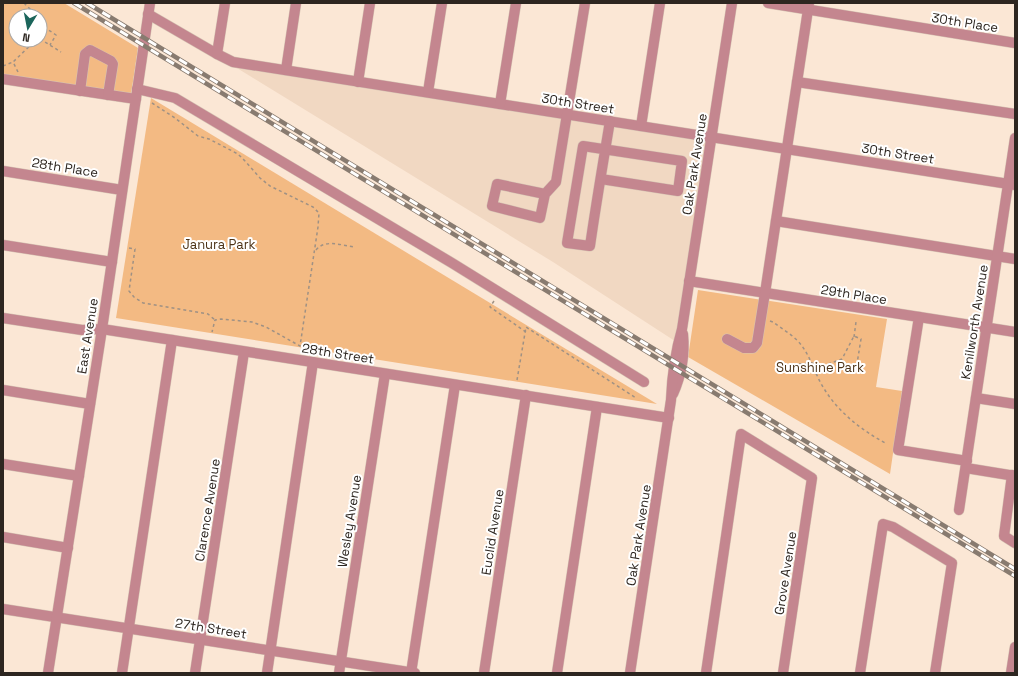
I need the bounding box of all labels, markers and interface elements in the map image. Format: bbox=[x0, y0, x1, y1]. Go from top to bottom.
north arrow bbox=[8, 8, 48, 48]
street label: 30th Place bbox=[930, 9, 999, 36]
text: N bbox=[21, 30, 31, 45]
street label: 30th Street bbox=[540, 89, 615, 118]
street label: Oak Park Avenue bbox=[678, 112, 711, 216]
street label: 30th Street bbox=[860, 139, 935, 168]
street label: 28th Place bbox=[31, 154, 99, 181]
park label: Janura Park bbox=[182, 236, 256, 253]
street label: Kenilworth Avenue bbox=[957, 263, 992, 381]
street label: 29th Place bbox=[820, 281, 888, 308]
street label: East Avenue bbox=[73, 297, 102, 375]
street label: 28th Street bbox=[301, 339, 375, 368]
park label: Sunshine Park bbox=[776, 359, 864, 376]
street label: Clarence Avenue bbox=[191, 457, 224, 563]
street label: Wesley Avenue bbox=[334, 473, 365, 569]
street label: Oak Park Avenue bbox=[622, 483, 655, 587]
street label: Euclid Avenue bbox=[477, 488, 508, 576]
street label: Grove Avenue bbox=[770, 530, 801, 616]
street label: 27th Street bbox=[174, 614, 248, 643]

